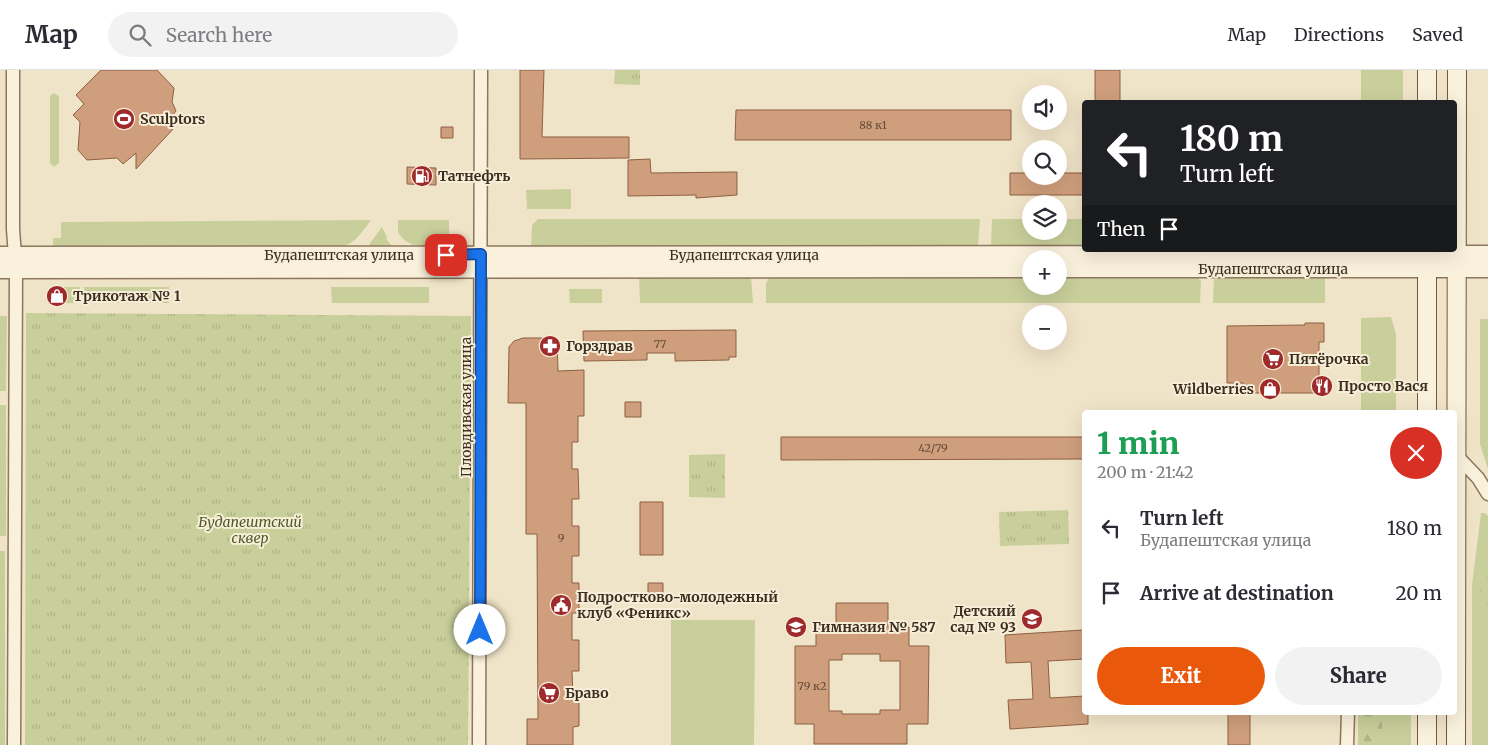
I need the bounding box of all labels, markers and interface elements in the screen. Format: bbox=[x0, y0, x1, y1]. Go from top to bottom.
search box bbox=[108, 12, 458, 57]
text: Map bbox=[25, 19, 78, 50]
icon: search bbox=[126, 21, 154, 49]
text: Search here bbox=[166, 23, 272, 47]
text: Map bbox=[1228, 23, 1266, 46]
text: Directions bbox=[1294, 23, 1384, 46]
text: Saved bbox=[1412, 23, 1463, 46]
map controls bbox=[1022, 85, 1067, 350]
button: sound bbox=[1022, 85, 1067, 130]
sports icon: Sculptors bbox=[112, 107, 136, 131]
place label: Sculptors bbox=[140, 110, 205, 128]
text: 180 m bbox=[1180, 117, 1283, 161]
house number: 88 к1 bbox=[859, 118, 887, 132]
icon: left bbox=[1097, 120, 1162, 185]
button: search bbox=[1022, 140, 1067, 185]
text: Turn left bbox=[1180, 160, 1274, 188]
fuel station icon: Татнефть bbox=[410, 164, 434, 188]
place label: Татнефть bbox=[438, 167, 510, 185]
button: layers bbox=[1022, 195, 1067, 240]
icon: arrive bbox=[1155, 215, 1183, 243]
text: Then bbox=[1097, 217, 1145, 241]
pin bbox=[425, 234, 467, 276]
icon: arrive bbox=[432, 241, 460, 269]
street label: Будапештская улица bbox=[264, 246, 414, 264]
street label: Будапештская улица bbox=[669, 246, 819, 264]
button: + bbox=[1022, 250, 1067, 295]
street label: Будапештская улица bbox=[1198, 260, 1348, 278]
shop icon: Трикотаж № 1 bbox=[45, 284, 69, 308]
place label: Трикотаж № 1 bbox=[73, 287, 181, 305]
button: − bbox=[1022, 305, 1067, 350]
pharmacy icon: Горздрав bbox=[538, 334, 562, 358]
street label: Пловдивская улица bbox=[457, 336, 475, 477]
place label: Горздрав bbox=[566, 337, 633, 355]
house number: 77 bbox=[654, 337, 666, 351]
supermarket icon: Пятёрочка bbox=[1261, 347, 1285, 371]
place label: Пятёрочка bbox=[1289, 350, 1369, 368]
restaurant icon: Просто Вася bbox=[1310, 374, 1334, 398]
shop icon: Wildberries bbox=[1258, 377, 1282, 401]
place label: Просто Вася bbox=[1338, 377, 1429, 395]
place label: Wildberries bbox=[1172, 380, 1254, 398]
text: 1 min bbox=[1097, 424, 1179, 462]
button: close bbox=[1390, 427, 1442, 479]
house number: 42/79 bbox=[918, 441, 948, 455]
text: 200 m · 21:42 bbox=[1097, 462, 1194, 482]
text: Turn left bbox=[1140, 506, 1224, 530]
park label: Будапештский сквер bbox=[198, 513, 302, 547]
icon: left bbox=[1097, 514, 1125, 542]
text: 180 m bbox=[1387, 516, 1442, 540]
text: Будапештская улица bbox=[1140, 530, 1311, 550]
house number: 9 bbox=[558, 531, 565, 545]
icon: arrive bbox=[1097, 579, 1125, 607]
text: Arrive at destination bbox=[1140, 581, 1334, 605]
text: 20 m bbox=[1395, 581, 1442, 605]
place label: Подростково-молодежный клуб «Феникс» bbox=[577, 588, 778, 622]
public building icon: Подростково-молодежный клуб «Феникс» bbox=[549, 593, 573, 617]
place label: Детский сад № 93 bbox=[950, 602, 1016, 636]
position arrow bbox=[453, 603, 505, 655]
school or university icon: Детский сад № 93 bbox=[1020, 607, 1044, 631]
school or university icon: Гимназия № 587 bbox=[784, 615, 808, 639]
place label: Гимназия № 587 bbox=[812, 618, 936, 636]
button: Exit bbox=[1097, 647, 1265, 705]
button: Share bbox=[1275, 647, 1442, 705]
house number: 79 к2 bbox=[798, 679, 826, 693]
supermarket icon: Браво bbox=[537, 681, 561, 705]
place label: Браво bbox=[565, 684, 608, 702]

